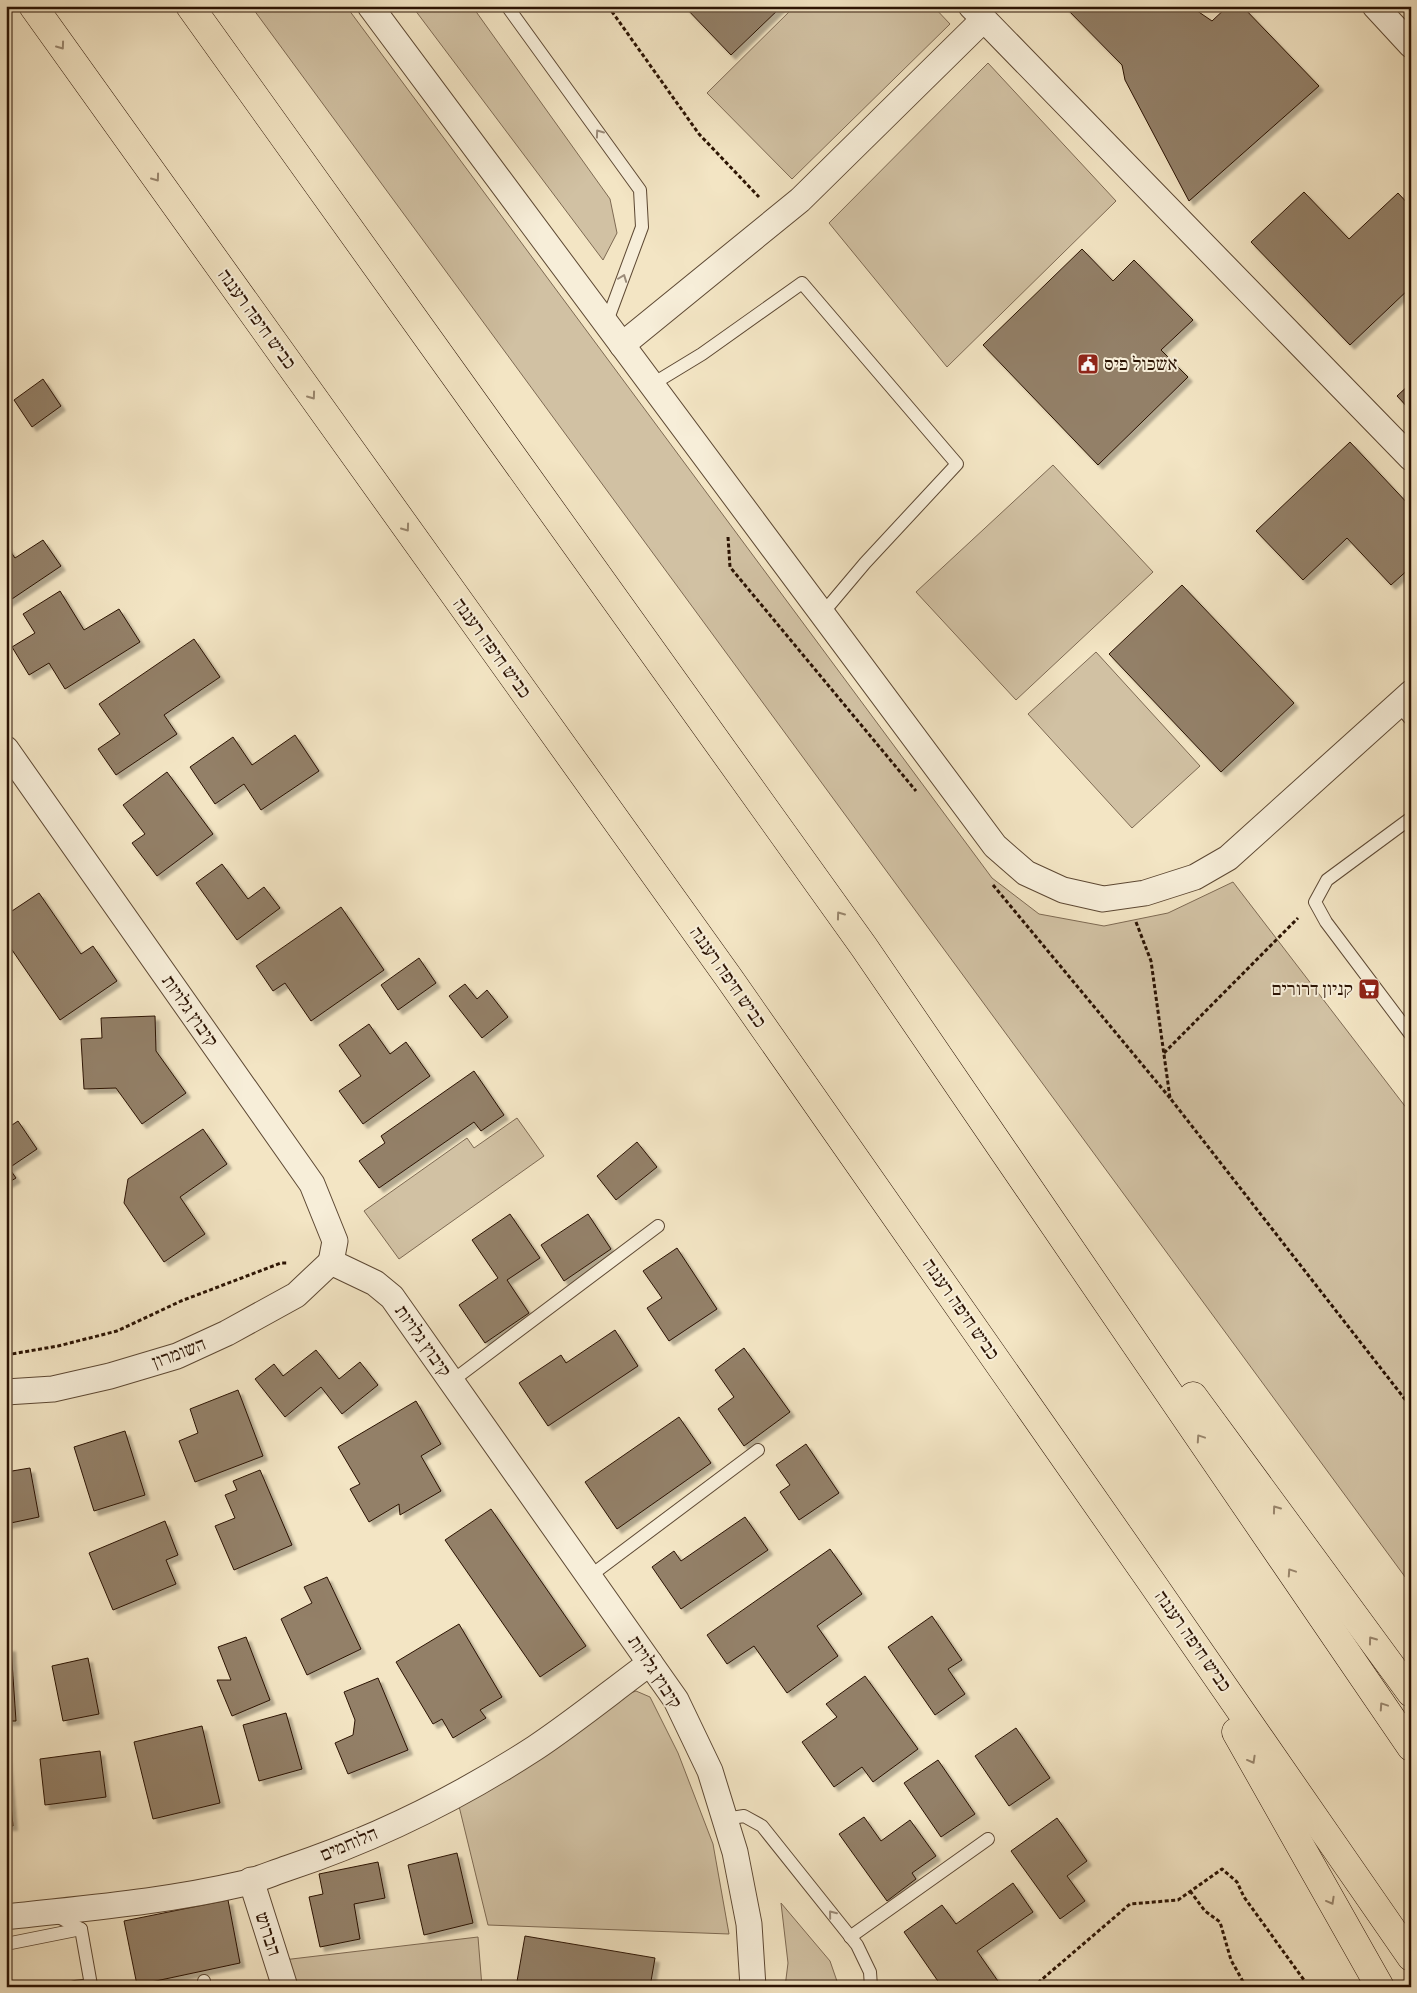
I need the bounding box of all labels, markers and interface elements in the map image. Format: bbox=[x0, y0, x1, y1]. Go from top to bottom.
one-way arrow bbox=[56, 40, 64, 49]
one-way arrow bbox=[596, 129, 605, 139]
one-way arrow bbox=[150, 172, 159, 182]
street label: כביש חיפה רעננה bbox=[212, 264, 302, 374]
one-way arrow bbox=[617, 275, 627, 283]
public building icon: אשכול פיס bbox=[1076, 352, 1100, 376]
place label: אשכול פיס bbox=[1104, 352, 1178, 376]
one-way arrow bbox=[306, 390, 315, 399]
one-way arrow bbox=[400, 522, 409, 532]
street label: כביש חיפה רעננה bbox=[447, 593, 537, 703]
one-way arrow bbox=[837, 911, 847, 920]
street label: כביש חיפה רעננה bbox=[684, 921, 772, 1033]
street label: קיבוץ גלויות bbox=[156, 970, 224, 1052]
place label: קניון דרורים bbox=[1271, 977, 1353, 1001]
supermarket icon: קניון דרורים bbox=[1357, 977, 1381, 1001]
street label: כביש חיפה רעננה bbox=[917, 1253, 1005, 1365]
street label: קיבוץ גלויות bbox=[389, 1300, 457, 1382]
street label: השומרון bbox=[149, 1332, 209, 1374]
one-way arrow bbox=[1197, 1434, 1206, 1444]
one-way arrow bbox=[1273, 1506, 1281, 1515]
one-way arrow bbox=[1288, 1568, 1298, 1577]
street label: כביש חיפה רעננה bbox=[1149, 1585, 1237, 1697]
street label: קיבוץ גלויות bbox=[622, 1631, 688, 1713]
one-way arrow bbox=[1369, 1637, 1377, 1646]
one-way arrow bbox=[1380, 1703, 1389, 1712]
one-way arrow bbox=[1245, 1754, 1255, 1763]
street label: הלוחמים bbox=[317, 1821, 381, 1867]
one-way arrow bbox=[1325, 1896, 1335, 1905]
street label: הברוש bbox=[250, 1909, 286, 1959]
one-way arrow bbox=[829, 1911, 838, 1920]

